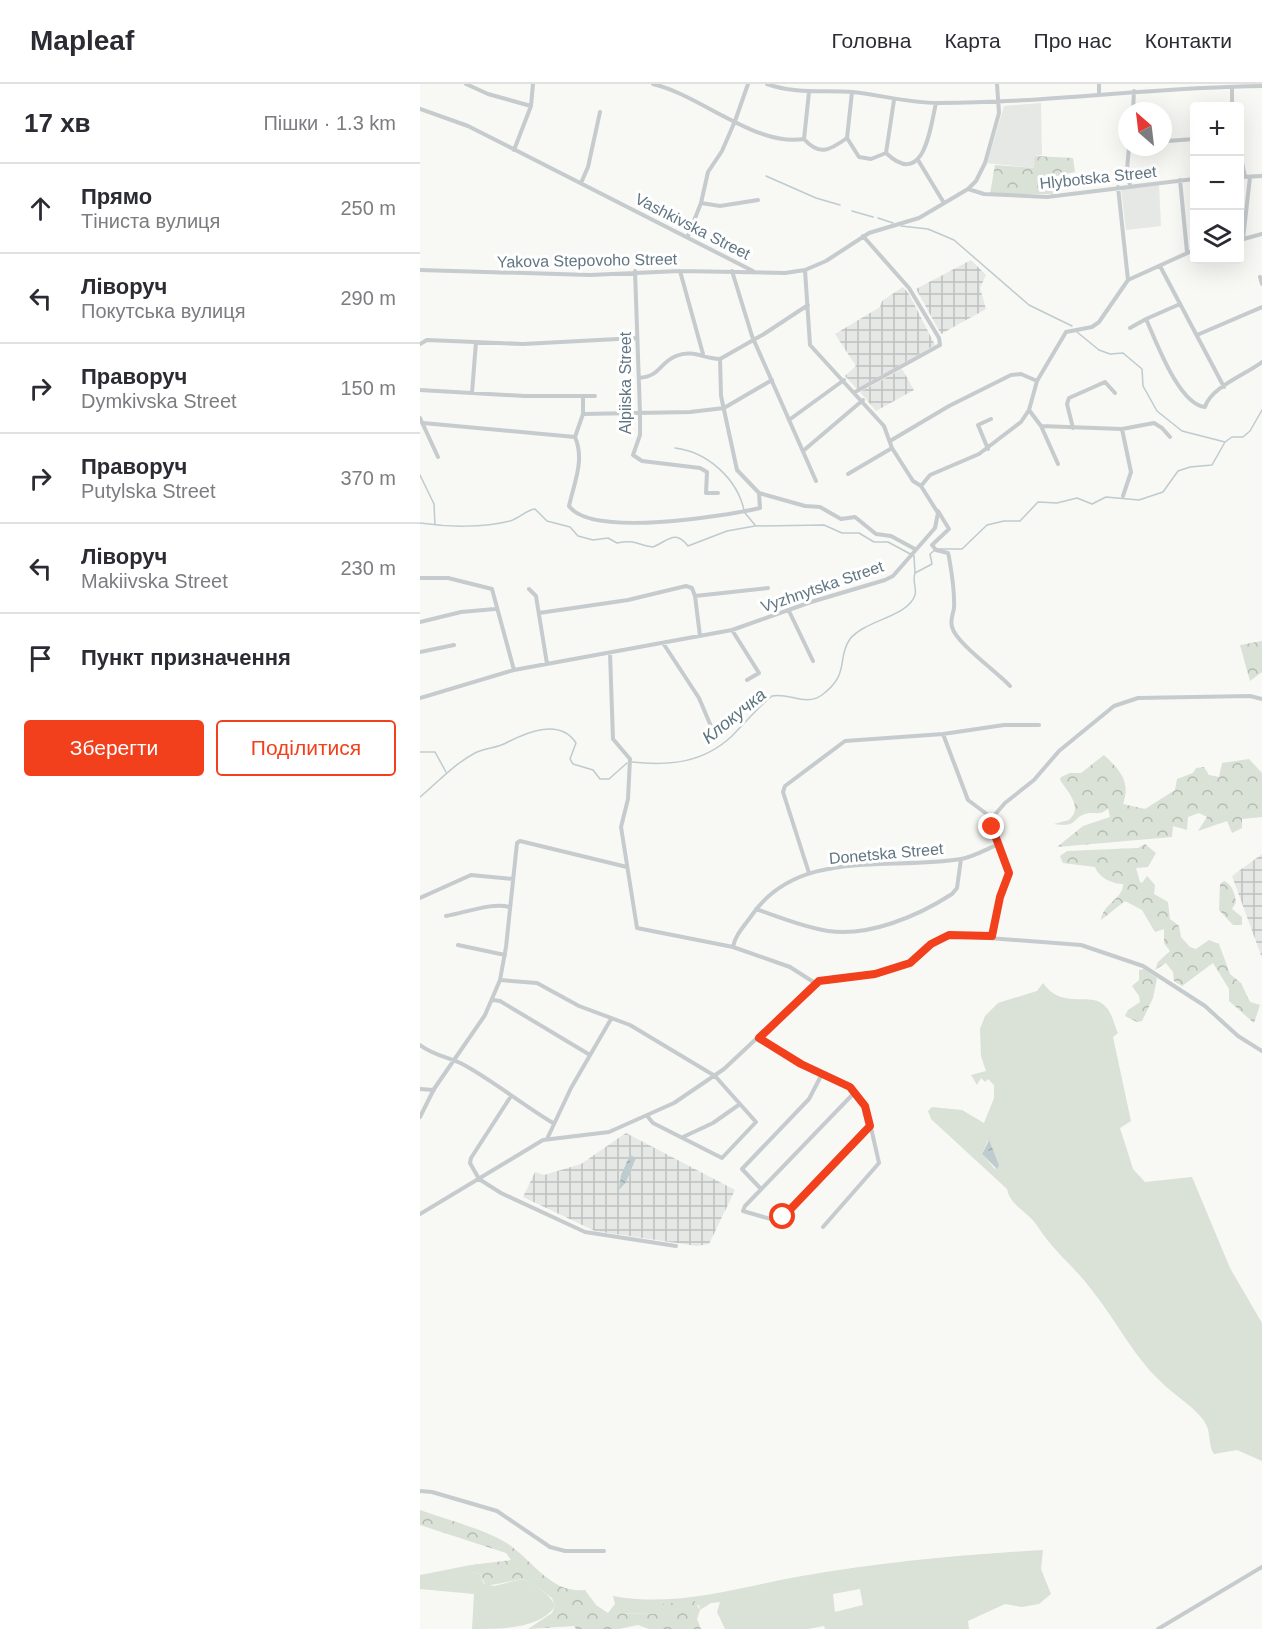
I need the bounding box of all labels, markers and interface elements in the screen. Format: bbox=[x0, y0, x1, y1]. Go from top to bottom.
text: Mapleaf bbox=[30, 25, 134, 56]
text: Головна bbox=[832, 29, 911, 52]
text: Карта bbox=[944, 29, 1001, 52]
text: Про нас bbox=[1034, 29, 1112, 52]
text: Контакти bbox=[1145, 29, 1232, 52]
north arrow bbox=[1118, 102, 1172, 156]
map controls bbox=[1190, 102, 1244, 264]
button: + bbox=[1190, 102, 1244, 156]
text: 17 хв bbox=[24, 108, 91, 138]
text: Пішки · 1.3 km bbox=[263, 112, 396, 134]
button: − bbox=[1190, 156, 1244, 210]
street label: Hlybotska Street bbox=[1039, 163, 1158, 192]
text: Прямо bbox=[81, 184, 152, 209]
street label: Vashkivska Street bbox=[632, 190, 754, 263]
icon: ahead bbox=[24, 192, 57, 225]
text: 250 m bbox=[340, 197, 396, 219]
text: Тіниста вулиця bbox=[81, 210, 220, 232]
button: layers bbox=[1190, 210, 1244, 264]
street label: Yakova Stepovoho Street bbox=[497, 250, 678, 271]
text: Ліворуч bbox=[81, 274, 167, 299]
icon: left bbox=[24, 282, 57, 315]
text: 290 m bbox=[340, 287, 396, 309]
text: Покутська вулиця bbox=[81, 300, 246, 322]
street label: Alpiiska Street bbox=[617, 331, 634, 434]
text: Праворуч bbox=[81, 364, 187, 389]
icon: right bbox=[24, 372, 57, 405]
text: 150 m bbox=[340, 377, 396, 399]
text: Dymkivska Street bbox=[81, 390, 237, 412]
text: Праворуч bbox=[81, 454, 187, 479]
icon: right bbox=[24, 462, 57, 495]
text: 370 m bbox=[340, 467, 396, 489]
text: Putylska Street bbox=[81, 480, 216, 502]
text: Ліворуч bbox=[81, 544, 167, 569]
icon: left bbox=[24, 552, 57, 585]
text: 230 m bbox=[340, 557, 396, 579]
street label: Vyzhnytska Street bbox=[759, 557, 886, 615]
text: Makiivska Street bbox=[81, 570, 228, 592]
icon: arrive bbox=[24, 642, 57, 675]
text: Пункт призначення bbox=[81, 645, 291, 670]
water label: Клокучка bbox=[698, 684, 770, 748]
button: Зберегти bbox=[24, 720, 204, 776]
button: Поділитися bbox=[216, 720, 396, 776]
route end bbox=[978, 813, 1004, 839]
street label: Donetska Street bbox=[828, 840, 944, 867]
route start bbox=[769, 1203, 795, 1229]

